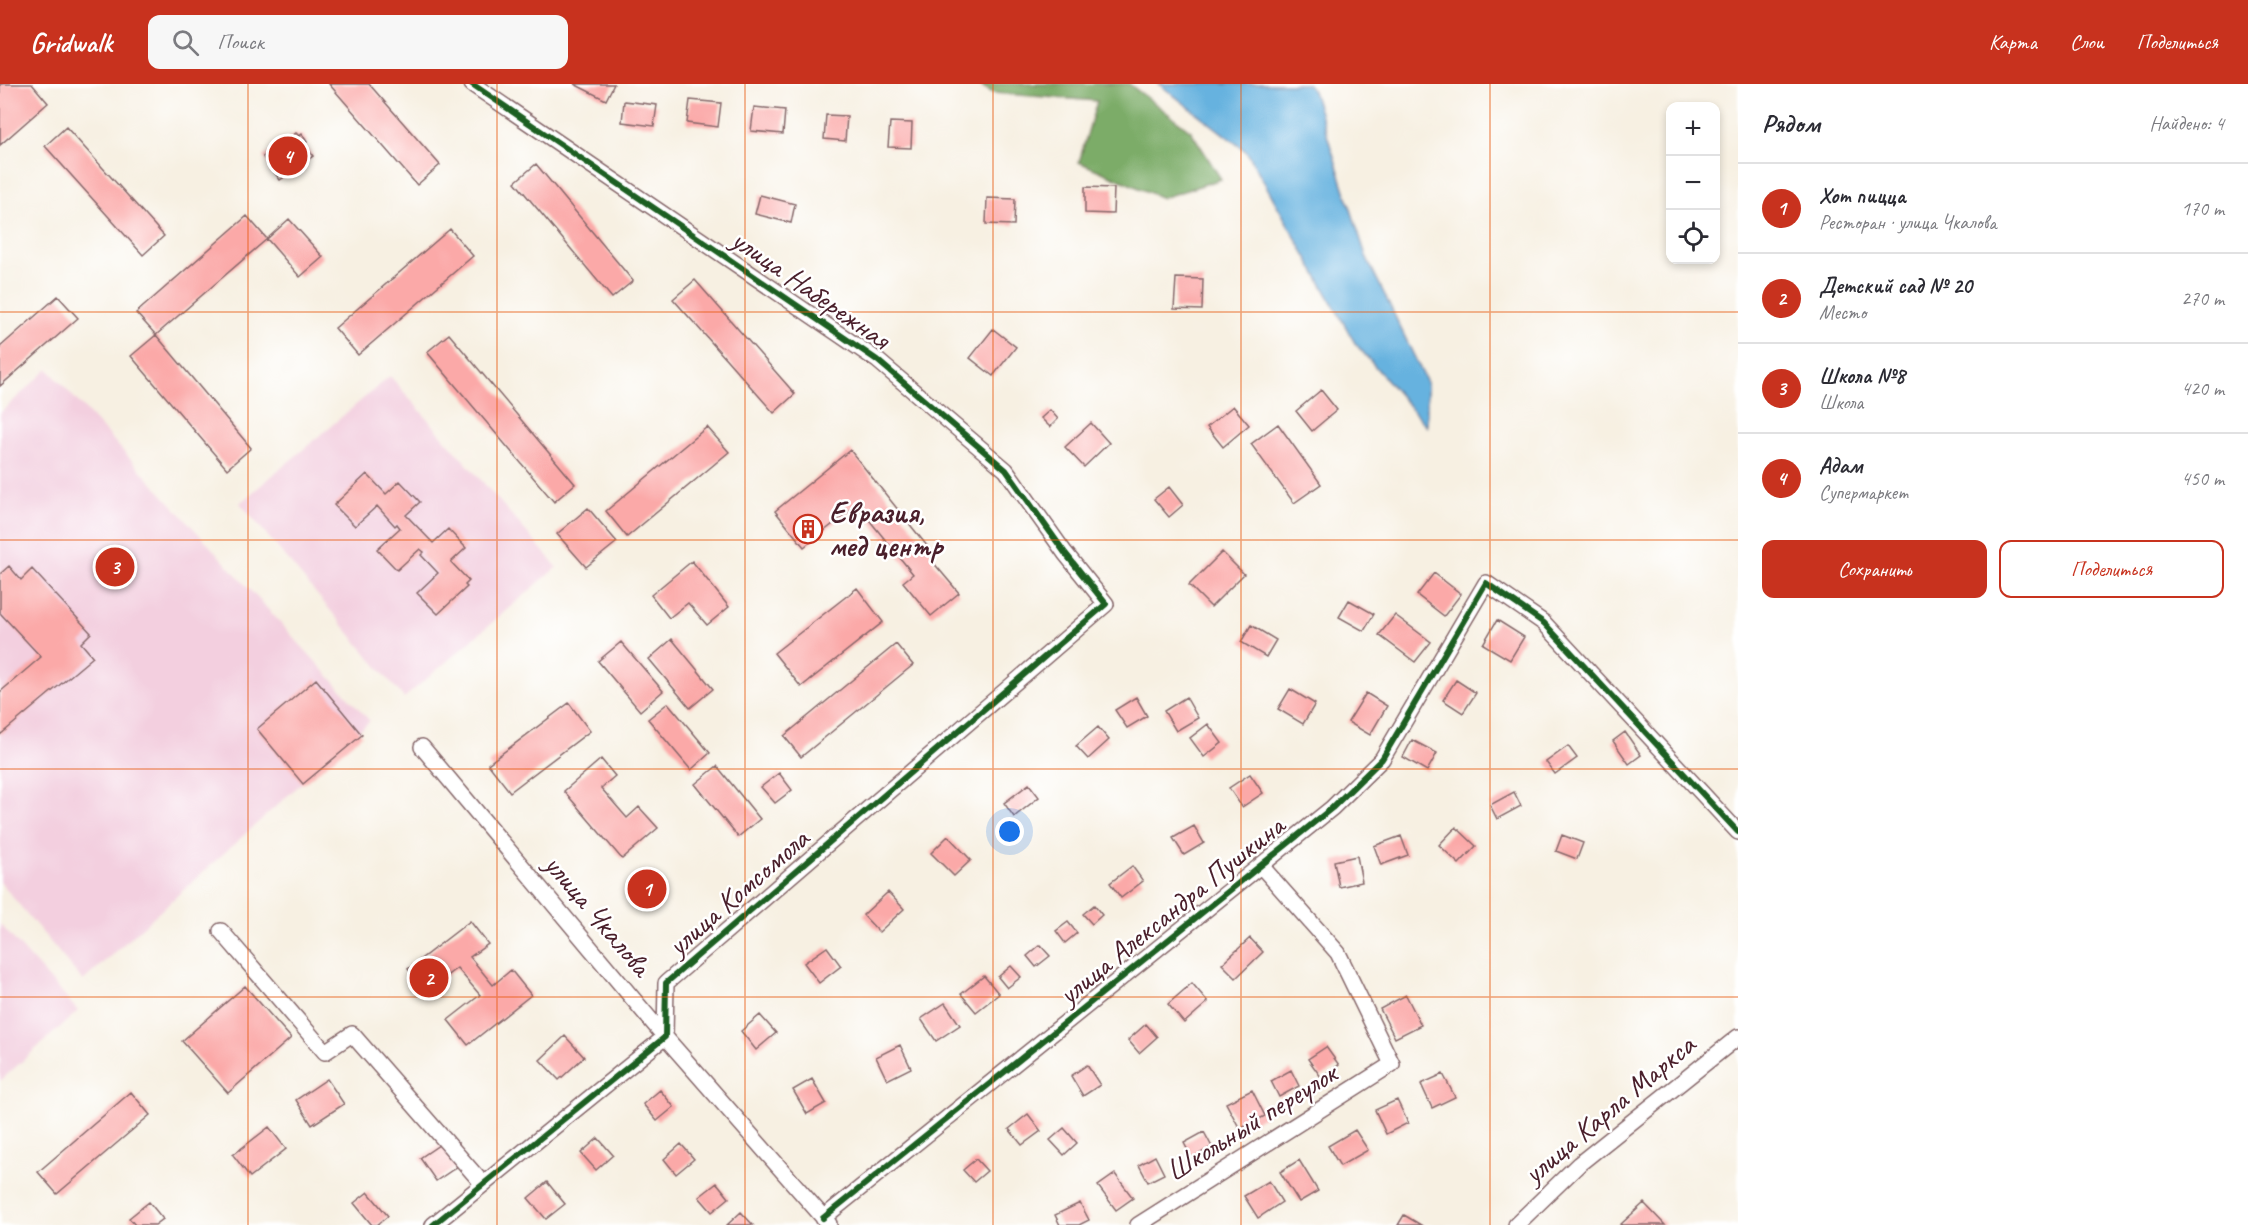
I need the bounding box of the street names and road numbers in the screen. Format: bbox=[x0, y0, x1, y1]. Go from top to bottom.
street label: улица Набережная bbox=[723, 219, 900, 359]
street label: улица Александра Пушкина bbox=[1049, 805, 1294, 1014]
street label: улица Комсомола bbox=[658, 819, 818, 965]
street label: улица Чкалова bbox=[535, 845, 662, 986]
street label: улица Карла Маркса bbox=[1514, 1025, 1704, 1193]
street label: Школьный переулок bbox=[1158, 1053, 1346, 1190]

